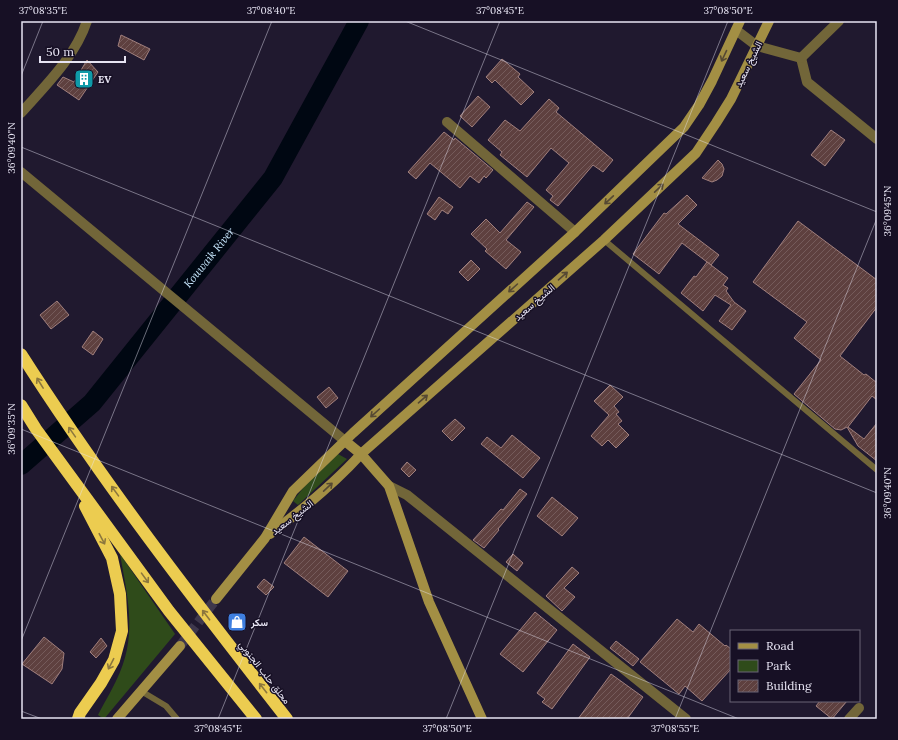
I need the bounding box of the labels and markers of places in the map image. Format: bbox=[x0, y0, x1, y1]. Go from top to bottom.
building icon: EV bbox=[73, 68, 95, 90]
place label: EV bbox=[98, 73, 112, 86]
shop icon: سكر bbox=[226, 611, 248, 633]
place label: سكر bbox=[250, 616, 268, 629]

